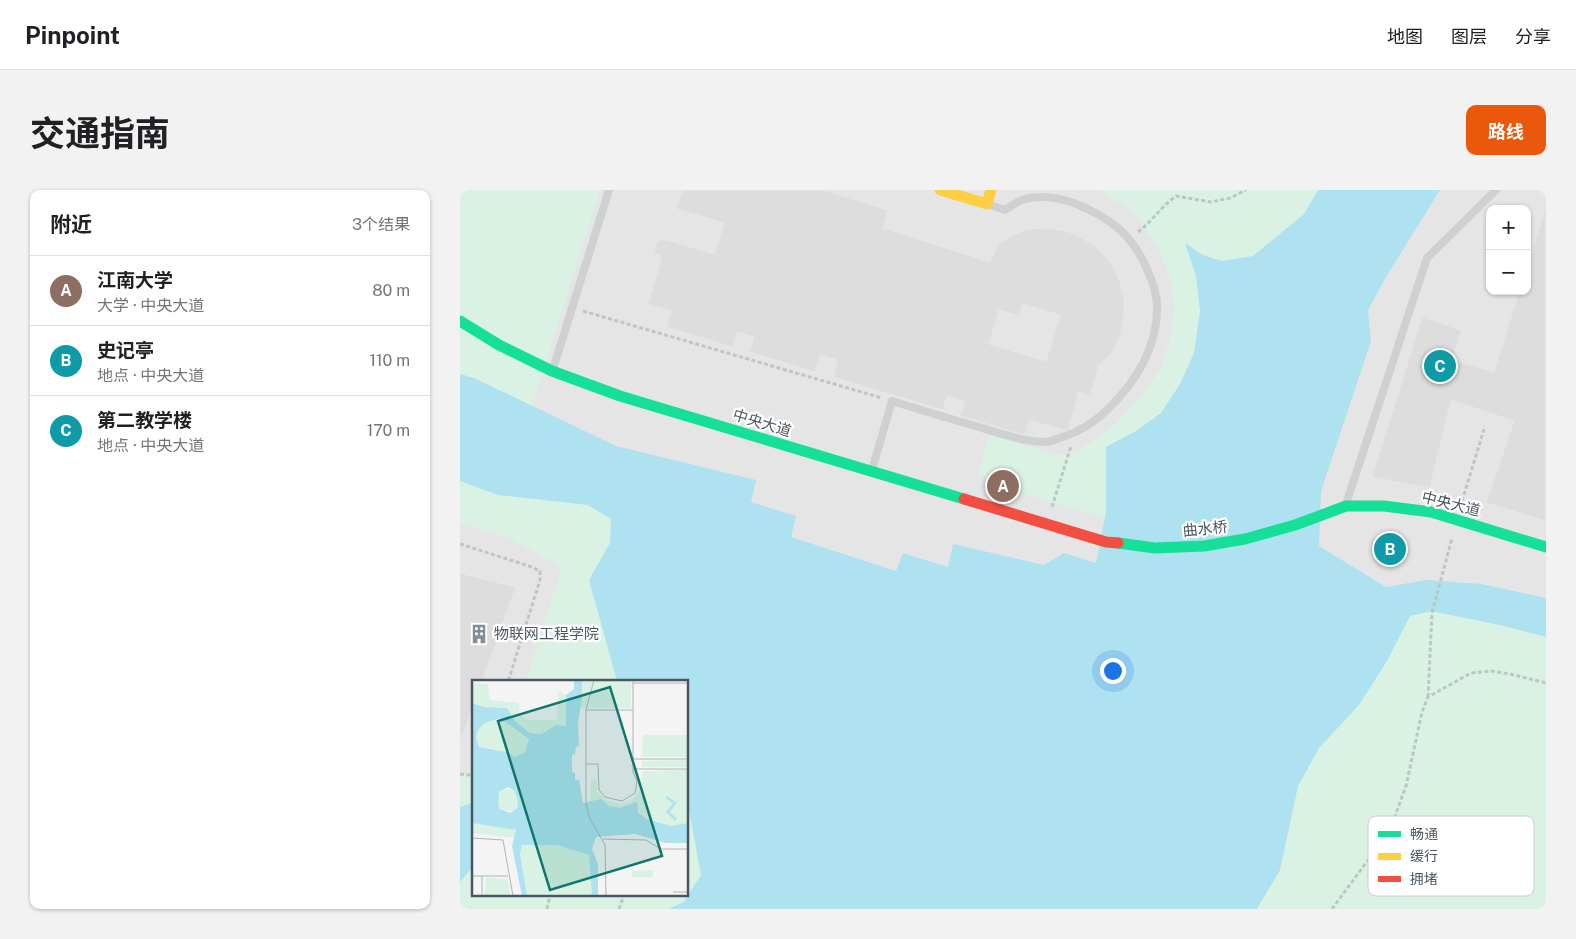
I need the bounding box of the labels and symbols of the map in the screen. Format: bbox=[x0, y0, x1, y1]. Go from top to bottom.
pin: C bbox=[1424, 347, 1456, 385]
street label: 中央大道 bbox=[731, 406, 793, 439]
pin: A bbox=[987, 467, 1019, 505]
street label: 中央大道 bbox=[1420, 488, 1482, 519]
street label: 曲水桥 bbox=[1182, 518, 1228, 539]
pin: B bbox=[1374, 530, 1406, 568]
building icon: 物联网工程学院 bbox=[468, 623, 490, 645]
place label: 物联网工程学院 bbox=[494, 625, 599, 642]
your location bbox=[1100, 658, 1126, 684]
inset map bbox=[472, 680, 689, 896]
legend bbox=[1368, 816, 1534, 896]
text: 畅通 bbox=[1410, 826, 1438, 842]
text: 缓行 bbox=[1410, 848, 1438, 864]
text: 拥堵 bbox=[1410, 871, 1438, 887]

